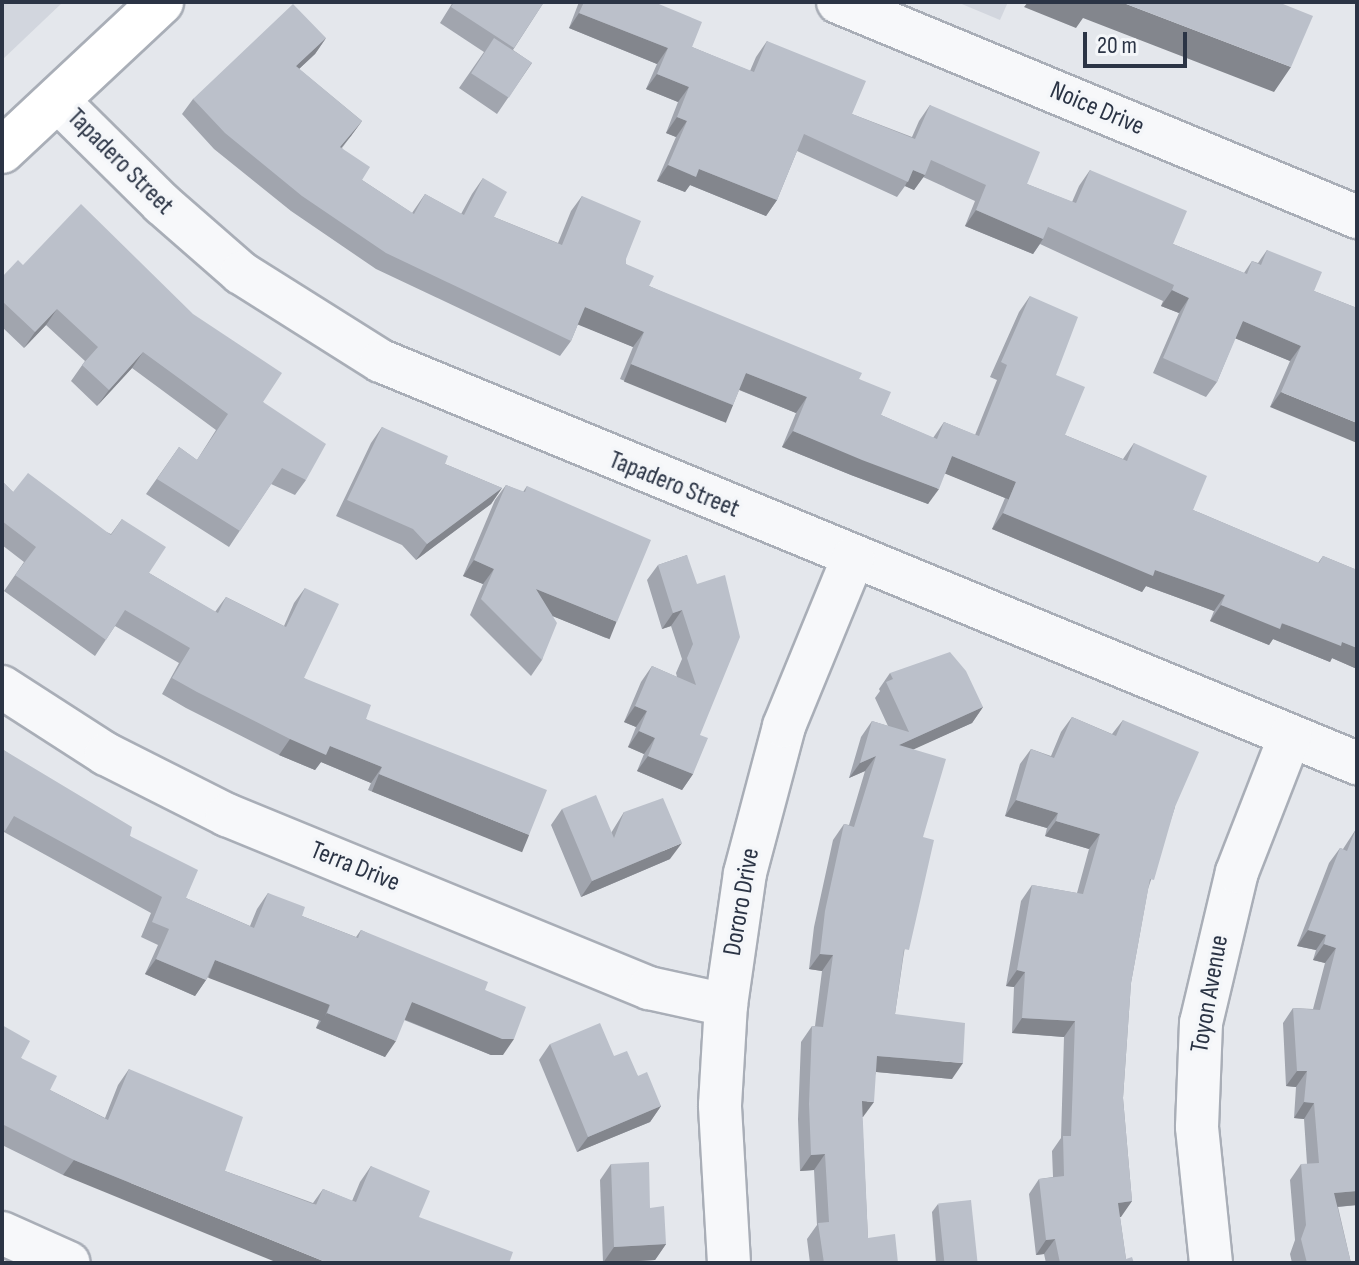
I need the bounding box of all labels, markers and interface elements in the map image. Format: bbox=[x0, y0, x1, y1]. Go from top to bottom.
scale bar bbox=[1087, 16, 1191, 66]
text: 20 m bbox=[1097, 31, 1137, 60]
street label: Noice Drive bbox=[1045, 75, 1149, 143]
street label: Tapadero Street bbox=[60, 102, 180, 222]
street label: Tapadero Street bbox=[604, 445, 744, 525]
street label: Terra Drive bbox=[306, 835, 404, 899]
street label: Dororo Drive bbox=[717, 846, 767, 958]
street label: Toyon Avenue bbox=[1184, 933, 1236, 1055]

